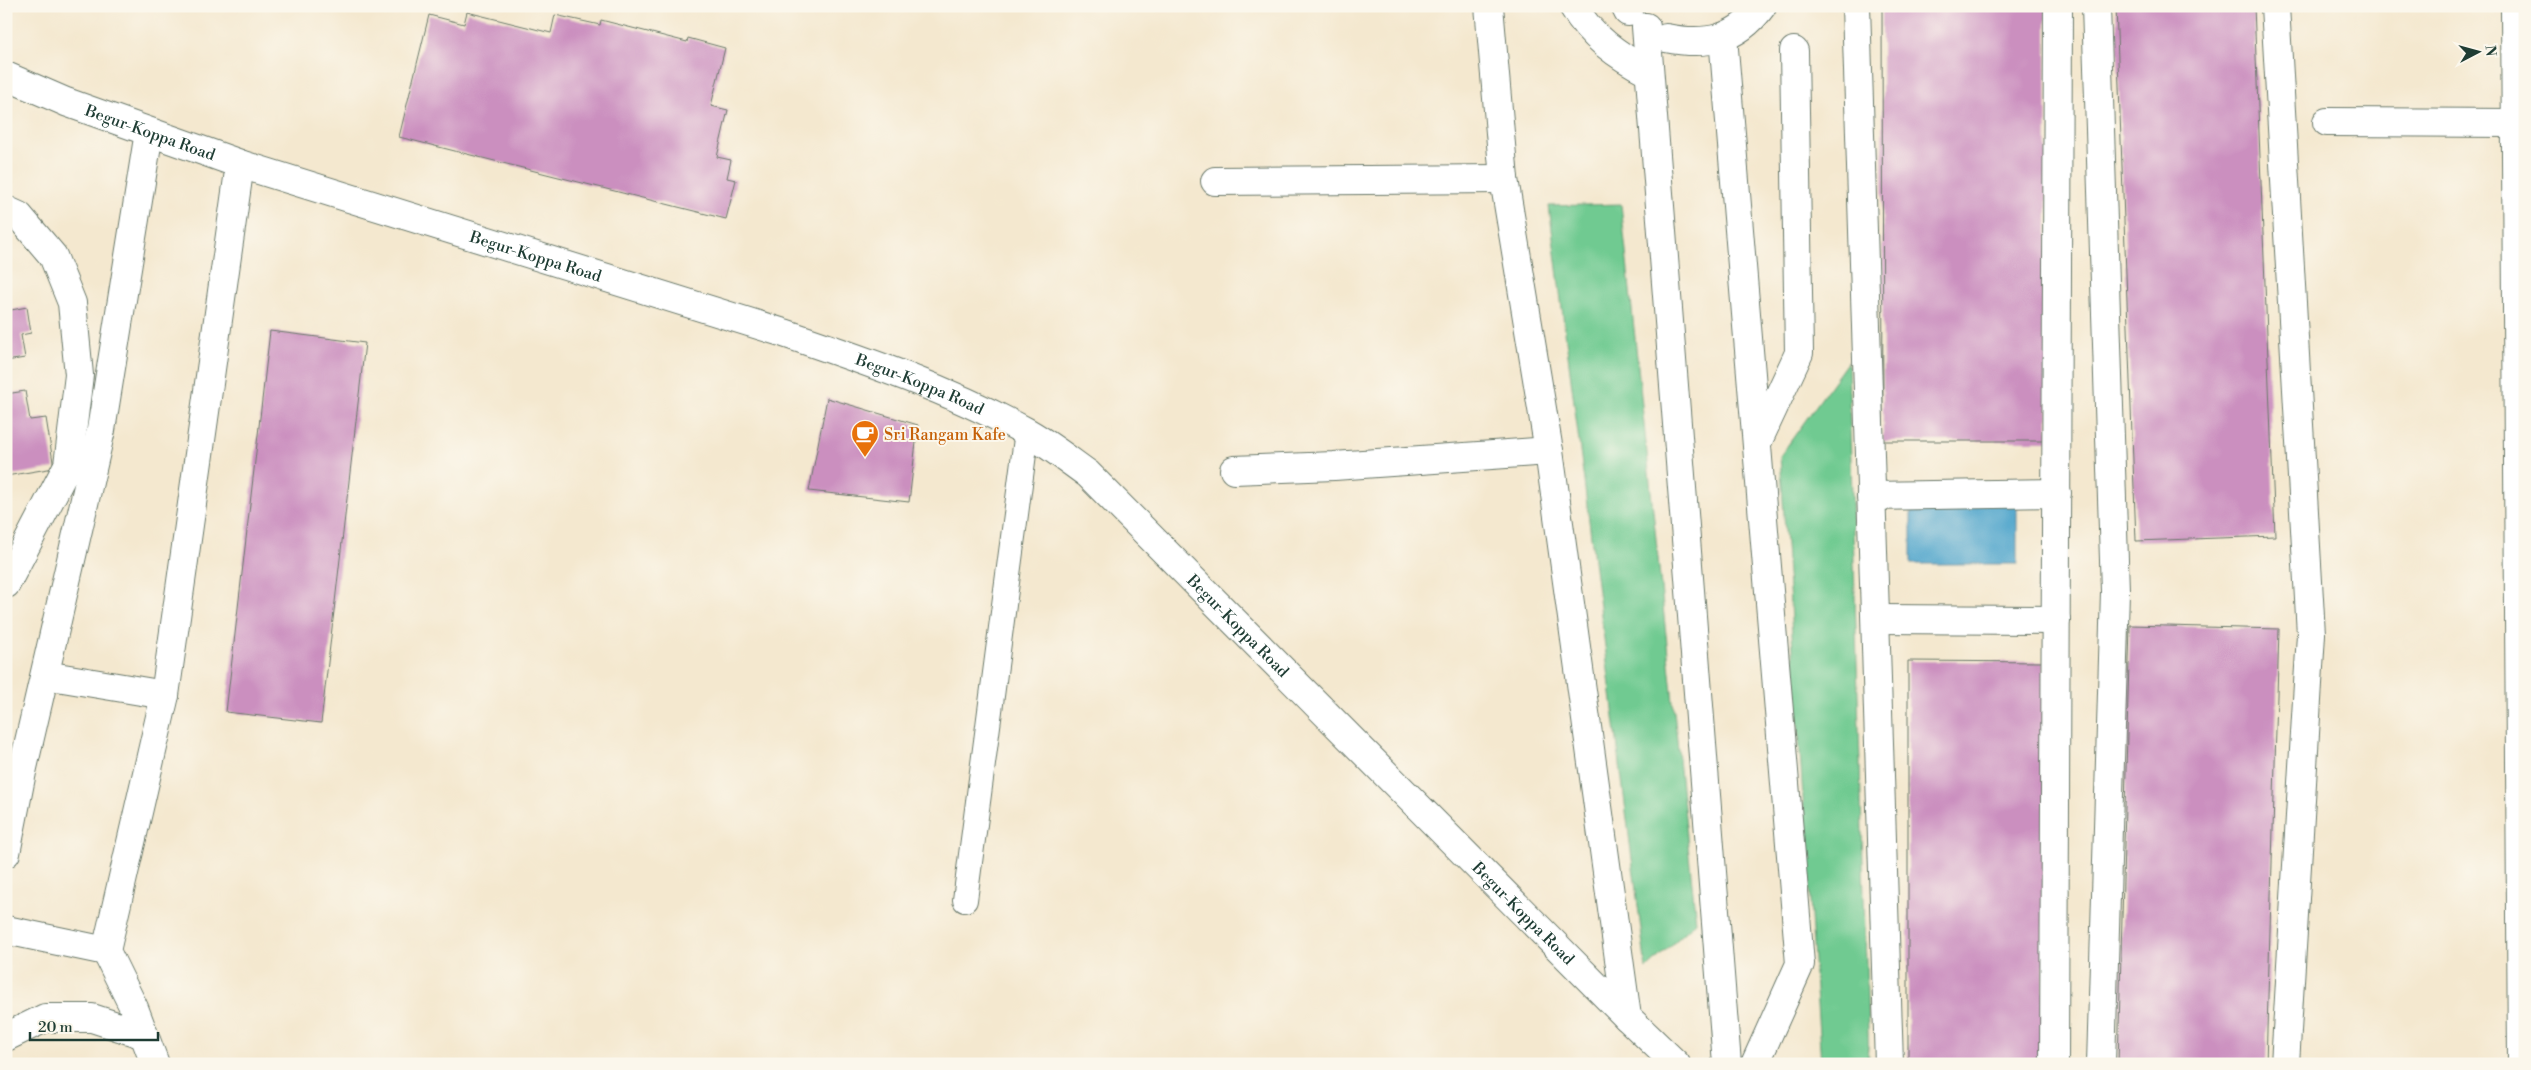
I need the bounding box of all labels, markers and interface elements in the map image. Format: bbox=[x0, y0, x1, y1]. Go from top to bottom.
north arrow bbox=[2454, 28, 2504, 78]
text: N bbox=[2480, 44, 2499, 57]
street label: Begur-Koppa Road bbox=[81, 100, 218, 165]
street label: Begur-Koppa Road bbox=[466, 227, 604, 287]
street label: Begur-Koppa Road bbox=[852, 349, 987, 420]
cafe icon: Sri Rangam Kafe bbox=[850, 419, 880, 458]
place label: Sri Rangam Kafe bbox=[884, 425, 1006, 445]
street label: Begur-Koppa Road bbox=[1182, 570, 1293, 682]
street label: Begur-Koppa Road bbox=[1467, 857, 1578, 969]
scale bar bbox=[30, 1010, 158, 1042]
text: 20 m bbox=[38, 1018, 73, 1037]

